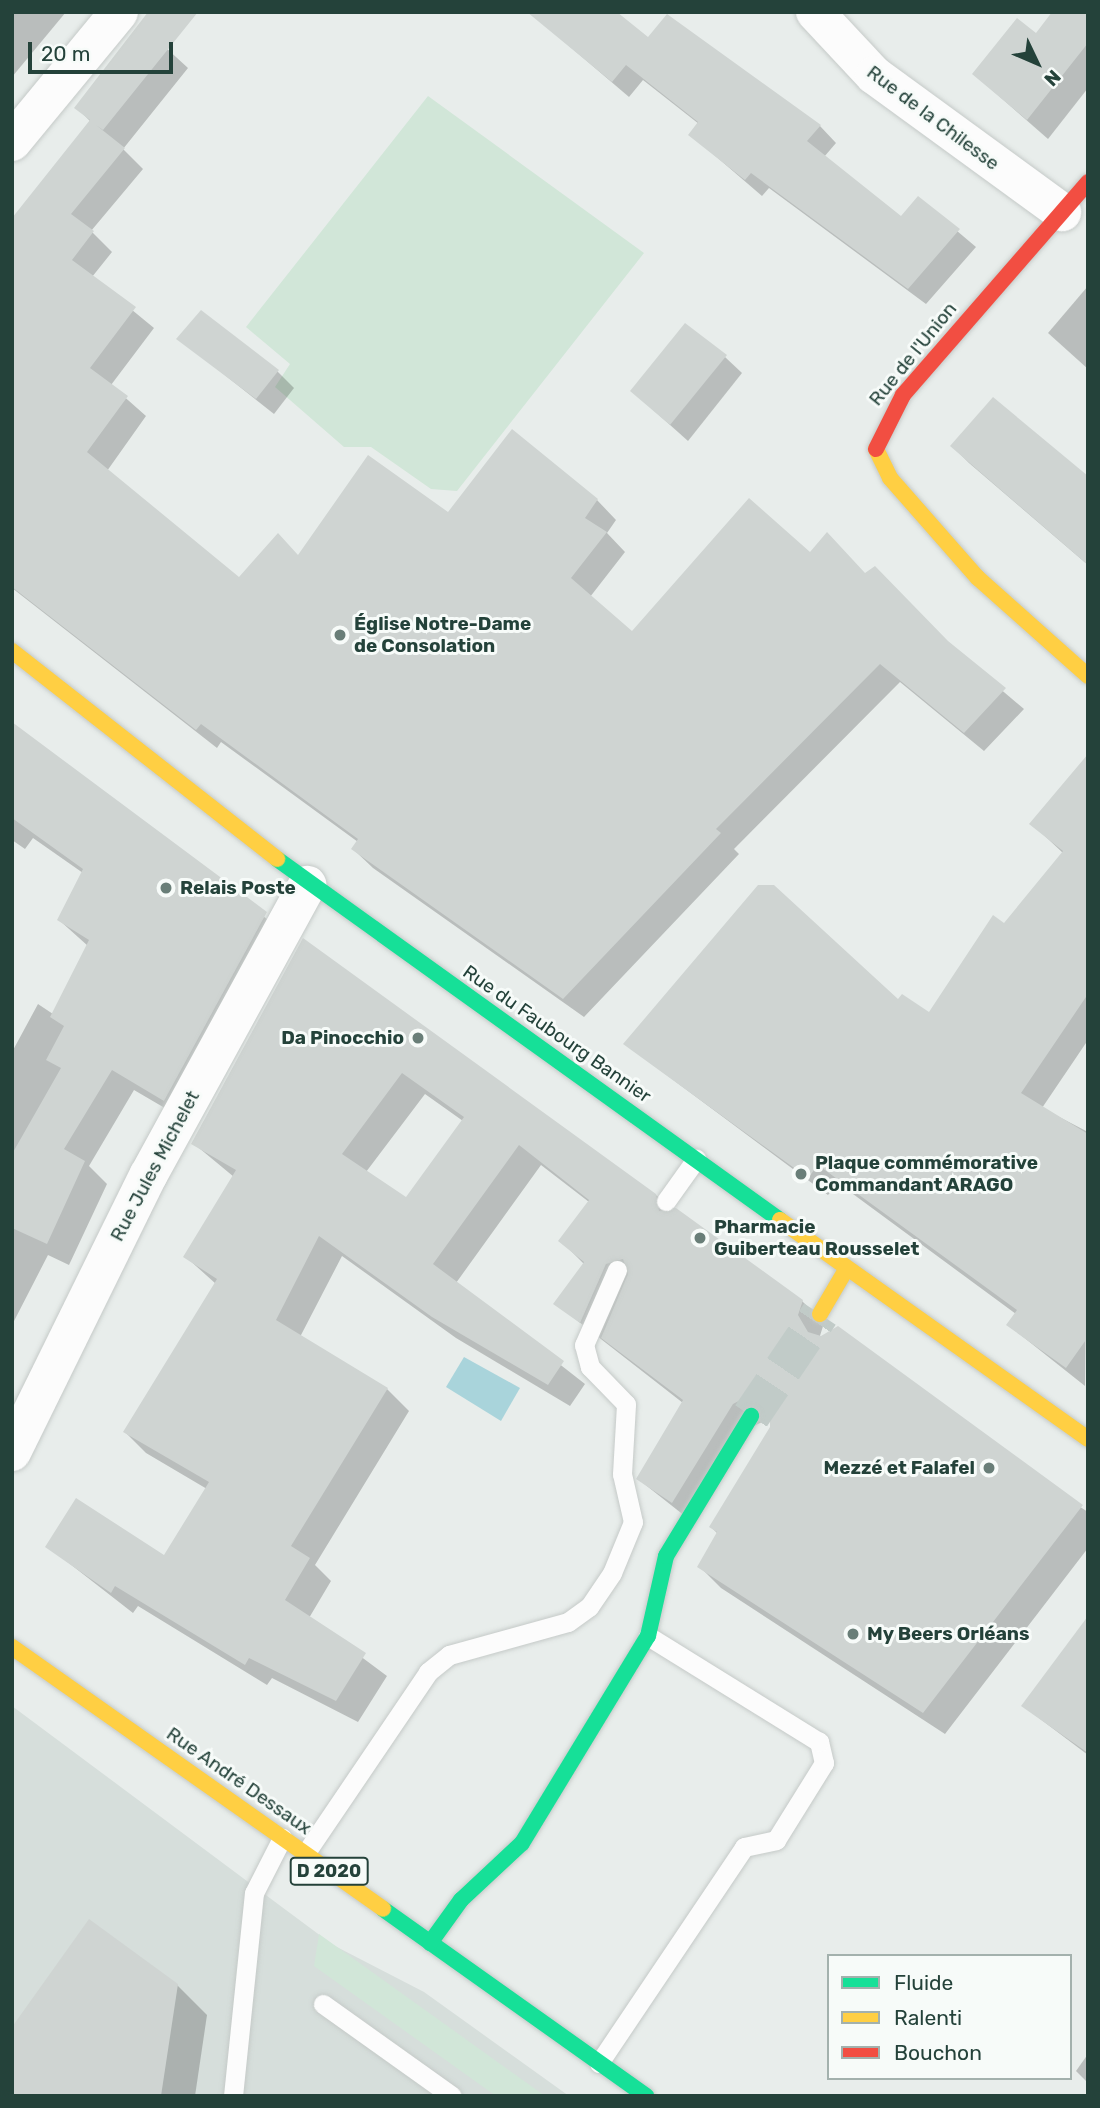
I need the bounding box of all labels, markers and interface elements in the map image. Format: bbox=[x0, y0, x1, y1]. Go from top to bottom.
scale bar bbox=[32, 28, 177, 72]
north arrow bbox=[1002, 28, 1072, 98]
text: 20 m bbox=[41, 41, 90, 66]
street label: Rue de la Chilesse bbox=[862, 61, 1004, 175]
text: N bbox=[1039, 65, 1065, 91]
street label: Rue de l'Union bbox=[864, 298, 962, 410]
place label: Église Notre-Dame de Consolation bbox=[354, 613, 531, 657]
marker: Église Notre-Dame de Consolation bbox=[332, 627, 348, 643]
place label: Relais Poste bbox=[180, 877, 296, 899]
marker: Relais Poste bbox=[158, 880, 174, 896]
street label: Rue du Faubourg Bannier bbox=[459, 960, 655, 1108]
place label: Da Pinocchio bbox=[281, 1027, 404, 1049]
marker: Da Pinocchio bbox=[410, 1030, 426, 1046]
street label: Rue Jules Michelet bbox=[106, 1087, 204, 1245]
place label: Plaque commémorative Commandant ARAGO bbox=[815, 1152, 1038, 1196]
marker: Plaque commémorative Commandant ARAGO bbox=[793, 1166, 809, 1182]
place label: Pharmacie Guiberteau Rousselet bbox=[714, 1216, 919, 1260]
marker: Pharmacie Guiberteau Rousselet bbox=[692, 1230, 708, 1246]
place label: Mezzé et Falafel bbox=[823, 1457, 975, 1479]
marker: Mezzé et Falafel bbox=[981, 1460, 997, 1476]
place label: My Beers Orléans bbox=[867, 1623, 1030, 1645]
marker: My Beers Orléans bbox=[845, 1626, 861, 1642]
street label: Rue André Dessaux bbox=[162, 1722, 316, 1840]
road number: D 2020 bbox=[289, 1856, 369, 1885]
legend bbox=[827, 1954, 1072, 2080]
text: Fluide bbox=[894, 1970, 953, 1995]
text: Ralenti bbox=[894, 2005, 962, 2030]
text: Bouchon bbox=[894, 2040, 982, 2065]

